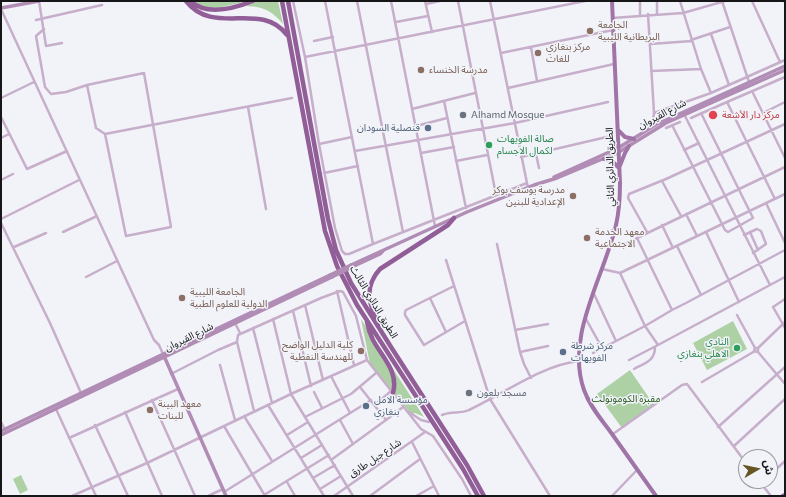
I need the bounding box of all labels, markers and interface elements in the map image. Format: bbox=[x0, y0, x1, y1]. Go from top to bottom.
place label: الجامعة البريطانية الليبية bbox=[598, 19, 660, 42]
marker: الجامعة البريطانية الليبية bbox=[585, 26, 595, 36]
place label: مركز بنغازي للغات bbox=[546, 41, 590, 64]
marker: مركز بنغازي للغات bbox=[533, 48, 543, 58]
place label: مدرسة الخنساء bbox=[429, 64, 488, 76]
marker: مدرسة الخنساء bbox=[416, 65, 426, 75]
street label: شارع القيروان bbox=[636, 96, 688, 132]
place label: Alhamd Mosque bbox=[471, 109, 544, 121]
marker: مركز دار الأشعة bbox=[707, 109, 719, 121]
place label: مركز دار الأشعة bbox=[722, 109, 780, 121]
marker: Alhamd Mosque bbox=[458, 110, 468, 120]
place label: قنصلية السودان bbox=[357, 122, 420, 134]
marker: قنصلية السودان bbox=[423, 123, 433, 133]
street label: الطريق الدائري الثاني bbox=[603, 127, 617, 207]
place label: صالة الفويهات لكمال الاجسام bbox=[497, 133, 554, 156]
marker: صالة الفويهات لكمال الاجسام bbox=[484, 140, 494, 150]
place label: مدرسة يوسف بوكر الإعدادية للبنين bbox=[493, 184, 565, 208]
marker: مدرسة يوسف بوكر الإعدادية للبنين bbox=[568, 191, 578, 201]
place label: معهد الخدمة الاجتماعية bbox=[595, 226, 645, 250]
marker: معهد الخدمة الاجتماعية bbox=[582, 233, 592, 243]
street label: الطريق الدائري الثالث bbox=[348, 263, 400, 341]
place label: الجامعة الليبية الدولية للعلوم الطبية bbox=[190, 286, 267, 310]
marker: الجامعة الليبية الدولية للعلوم الطبية bbox=[177, 293, 187, 303]
street label: شارع القيروان bbox=[163, 320, 215, 354]
place label: النادي الاهلي بنغازي bbox=[677, 336, 729, 360]
place label: كلية الدليل الواضح للهندسة النفطية bbox=[282, 339, 353, 362]
place label: مركز شرطة الفويهات bbox=[571, 340, 613, 364]
marker: النادي الاهلي بنغازي bbox=[732, 343, 742, 353]
marker: كلية الدليل الواضح للهندسة النفطية bbox=[356, 346, 366, 356]
marker: مركز شرطة الفويهات bbox=[558, 347, 568, 357]
place label: مسجد بلعون bbox=[477, 387, 527, 399]
marker: مسجد بلعون bbox=[464, 388, 474, 398]
park label: مقبرة الكومونولث bbox=[592, 393, 660, 405]
place label: مؤسسة الامل بنغازي bbox=[374, 394, 428, 418]
place label: معهد البينة للبنات bbox=[158, 398, 201, 422]
marker: مؤسسة الامل بنغازي bbox=[361, 401, 371, 411]
marker: معهد البينة للبنات bbox=[145, 405, 155, 415]
street label: شارع جبل طارق bbox=[346, 436, 404, 480]
north arrow bbox=[738, 449, 778, 489]
text: ش bbox=[762, 459, 777, 476]

